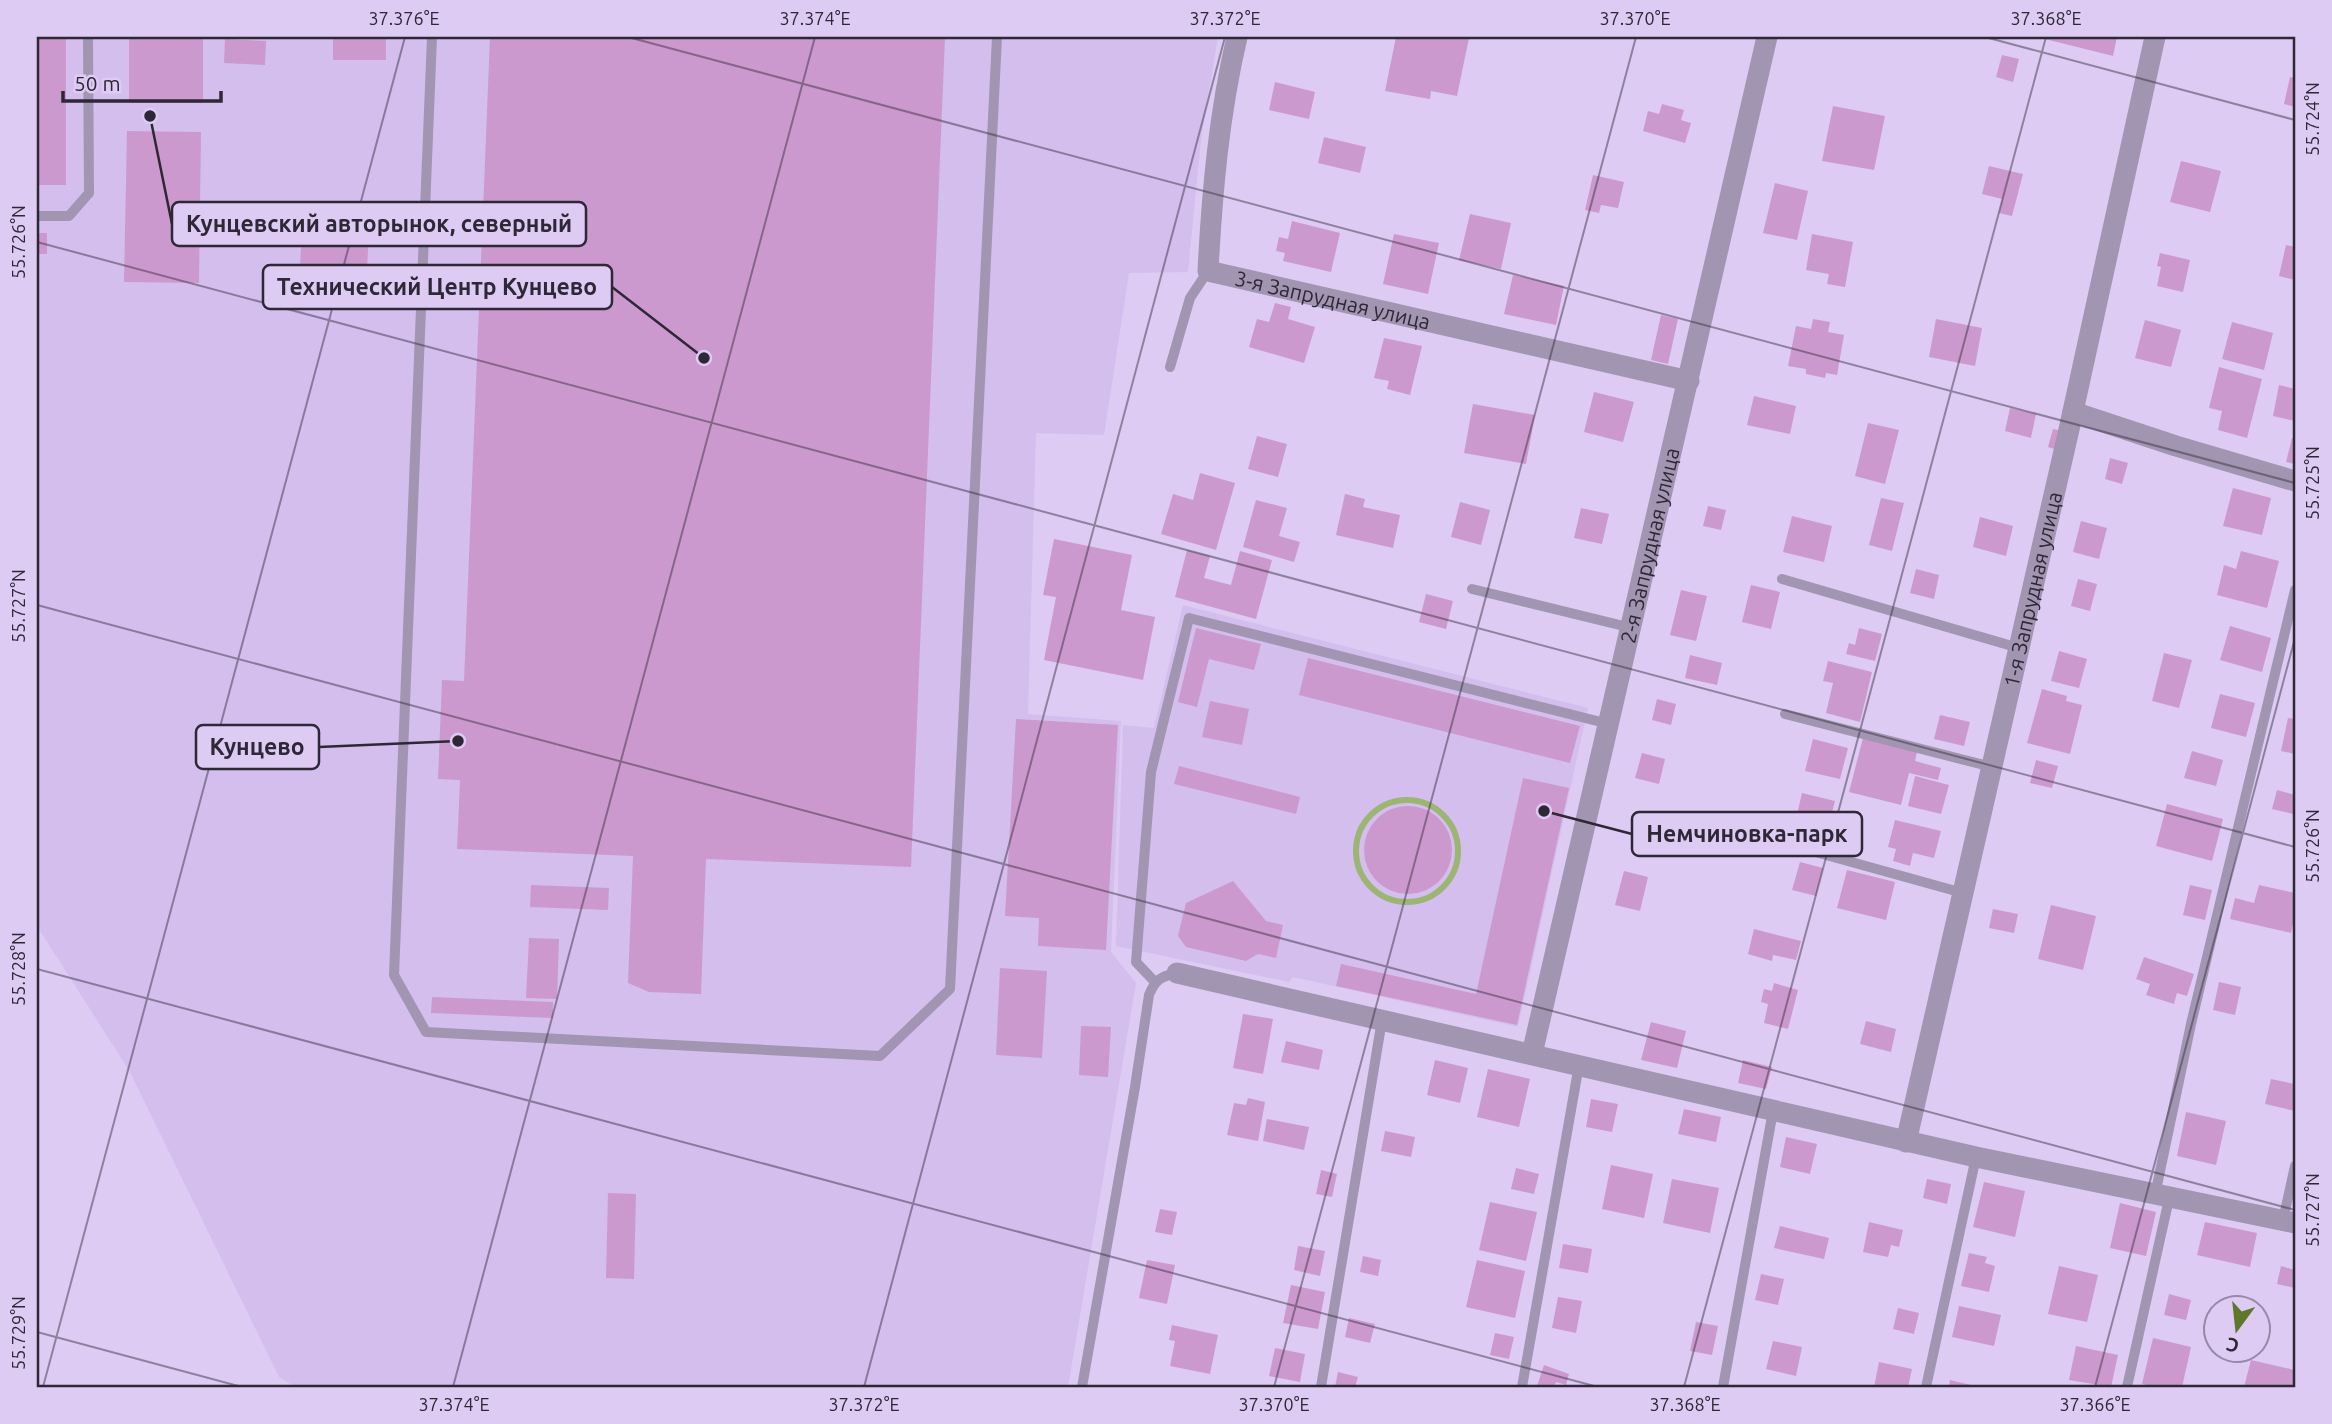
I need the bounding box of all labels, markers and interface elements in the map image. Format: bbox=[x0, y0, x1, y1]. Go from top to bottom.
text: 37.376°E bbox=[368, 8, 440, 28]
text: 37.374°E bbox=[779, 8, 851, 28]
text: 37.372°E bbox=[1189, 8, 1261, 28]
text: 37.370°E bbox=[1599, 8, 1671, 28]
text: 37.368°E bbox=[2010, 8, 2082, 28]
scale bar bbox=[63, 60, 220, 104]
text: 50 m bbox=[74, 71, 121, 95]
text: 55.724°N bbox=[2302, 82, 2322, 156]
callout: Кунцевский авторынок, северный bbox=[172, 202, 586, 246]
text: 55.726°N bbox=[8, 205, 28, 279]
text: Кунцевский авторынок, северный bbox=[186, 211, 572, 237]
callout: Технический Центр Кунцево bbox=[263, 265, 612, 309]
street label: 3-я Запрудная улица bbox=[1233, 266, 1433, 333]
text: Технический Центр Кунцево bbox=[277, 274, 597, 299]
street label: 2-я Запрудная улица bbox=[1615, 445, 1684, 645]
text: 55.725°N bbox=[2302, 446, 2322, 520]
street label: 1-я Запрудная улица bbox=[1998, 489, 2066, 689]
text: 55.727°N bbox=[8, 569, 28, 643]
callout: Кунцево bbox=[196, 725, 319, 769]
text: Кунцево bbox=[209, 734, 305, 759]
text: 55.726°N bbox=[2302, 809, 2322, 883]
callout: Немчиновка-парк bbox=[1632, 812, 1862, 856]
text: Немчиновка-парк bbox=[1646, 821, 1848, 846]
text: 55.728°N bbox=[8, 932, 28, 1006]
text: 55.727°N bbox=[2302, 1173, 2322, 1247]
north arrow bbox=[2202, 1294, 2272, 1364]
text: 55.729°N bbox=[8, 1296, 28, 1370]
text: С bbox=[2224, 1333, 2241, 1358]
text: 37.374°E bbox=[418, 1394, 490, 1414]
text: 37.372°E bbox=[828, 1394, 900, 1414]
text: 37.370°E bbox=[1238, 1394, 1310, 1414]
text: 37.368°E bbox=[1649, 1394, 1721, 1414]
text: 37.366°E bbox=[2059, 1394, 2131, 1414]

